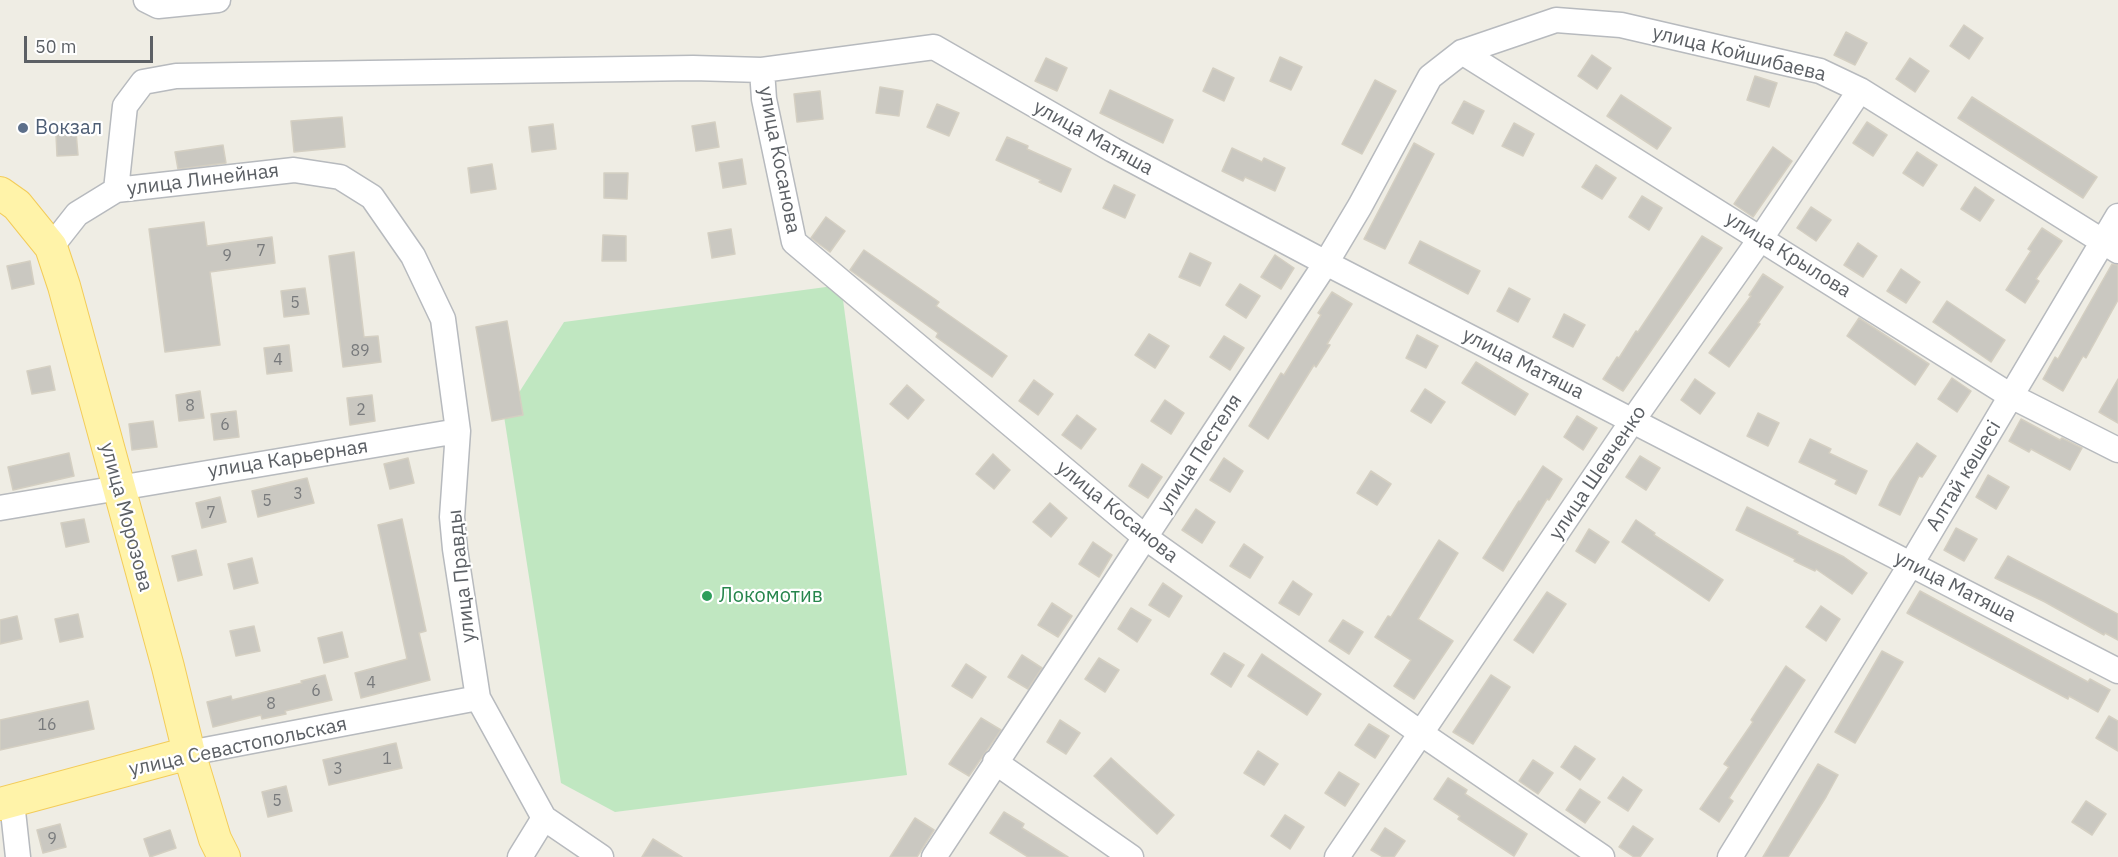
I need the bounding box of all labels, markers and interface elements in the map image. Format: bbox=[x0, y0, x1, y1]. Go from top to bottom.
street label: улица Койшибаева bbox=[1650, 21, 1828, 87]
scale bar bbox=[27, 24, 156, 62]
text: 50 m bbox=[35, 35, 77, 58]
street label: улица Косанова bbox=[753, 84, 805, 236]
street label: улица Матяша bbox=[1029, 95, 1157, 181]
place label: Вокзал bbox=[35, 116, 102, 140]
marker: Вокзал bbox=[16, 121, 30, 135]
street label: улица Линейная bbox=[126, 159, 280, 201]
street label: улица Крылова bbox=[1721, 207, 1855, 303]
house number: 7 bbox=[256, 241, 266, 261]
house number: 9 bbox=[222, 246, 232, 266]
house number: 5 bbox=[290, 293, 300, 313]
street label: улица Матяша bbox=[1458, 323, 1588, 405]
house number: 89 bbox=[350, 341, 370, 361]
house number: 4 bbox=[273, 350, 283, 370]
street label: улица Пестеля bbox=[1153, 390, 1247, 518]
house number: 8 bbox=[185, 396, 195, 416]
house number: 2 bbox=[356, 400, 366, 420]
street label: улица Шевченко bbox=[1544, 401, 1652, 545]
house number: 6 bbox=[220, 415, 230, 435]
street label: Алтай көшесі bbox=[1922, 416, 2006, 536]
street label: улица Карьерная bbox=[206, 435, 370, 483]
street label: улица Морозова bbox=[95, 440, 157, 594]
street label: улица Косанова bbox=[1051, 456, 1183, 568]
house number: 3 bbox=[293, 484, 303, 504]
house number: 5 bbox=[262, 491, 272, 511]
house number: 7 bbox=[206, 503, 216, 523]
street label: улица Правды bbox=[443, 508, 481, 644]
street label: улица Матяша bbox=[1890, 546, 2020, 628]
place label: Локомотив bbox=[719, 584, 823, 608]
marker: Локомотив bbox=[700, 589, 714, 603]
house number: 4 bbox=[366, 673, 376, 693]
house number: 6 bbox=[311, 681, 321, 701]
house number: 8 bbox=[266, 694, 276, 714]
street label: улица Севастопольская bbox=[127, 712, 349, 782]
house number: 16 bbox=[37, 715, 57, 735]
house number: 1 bbox=[382, 749, 392, 769]
house number: 3 bbox=[333, 759, 343, 779]
house number: 5 bbox=[272, 791, 282, 811]
house number: 9 bbox=[47, 829, 57, 849]

